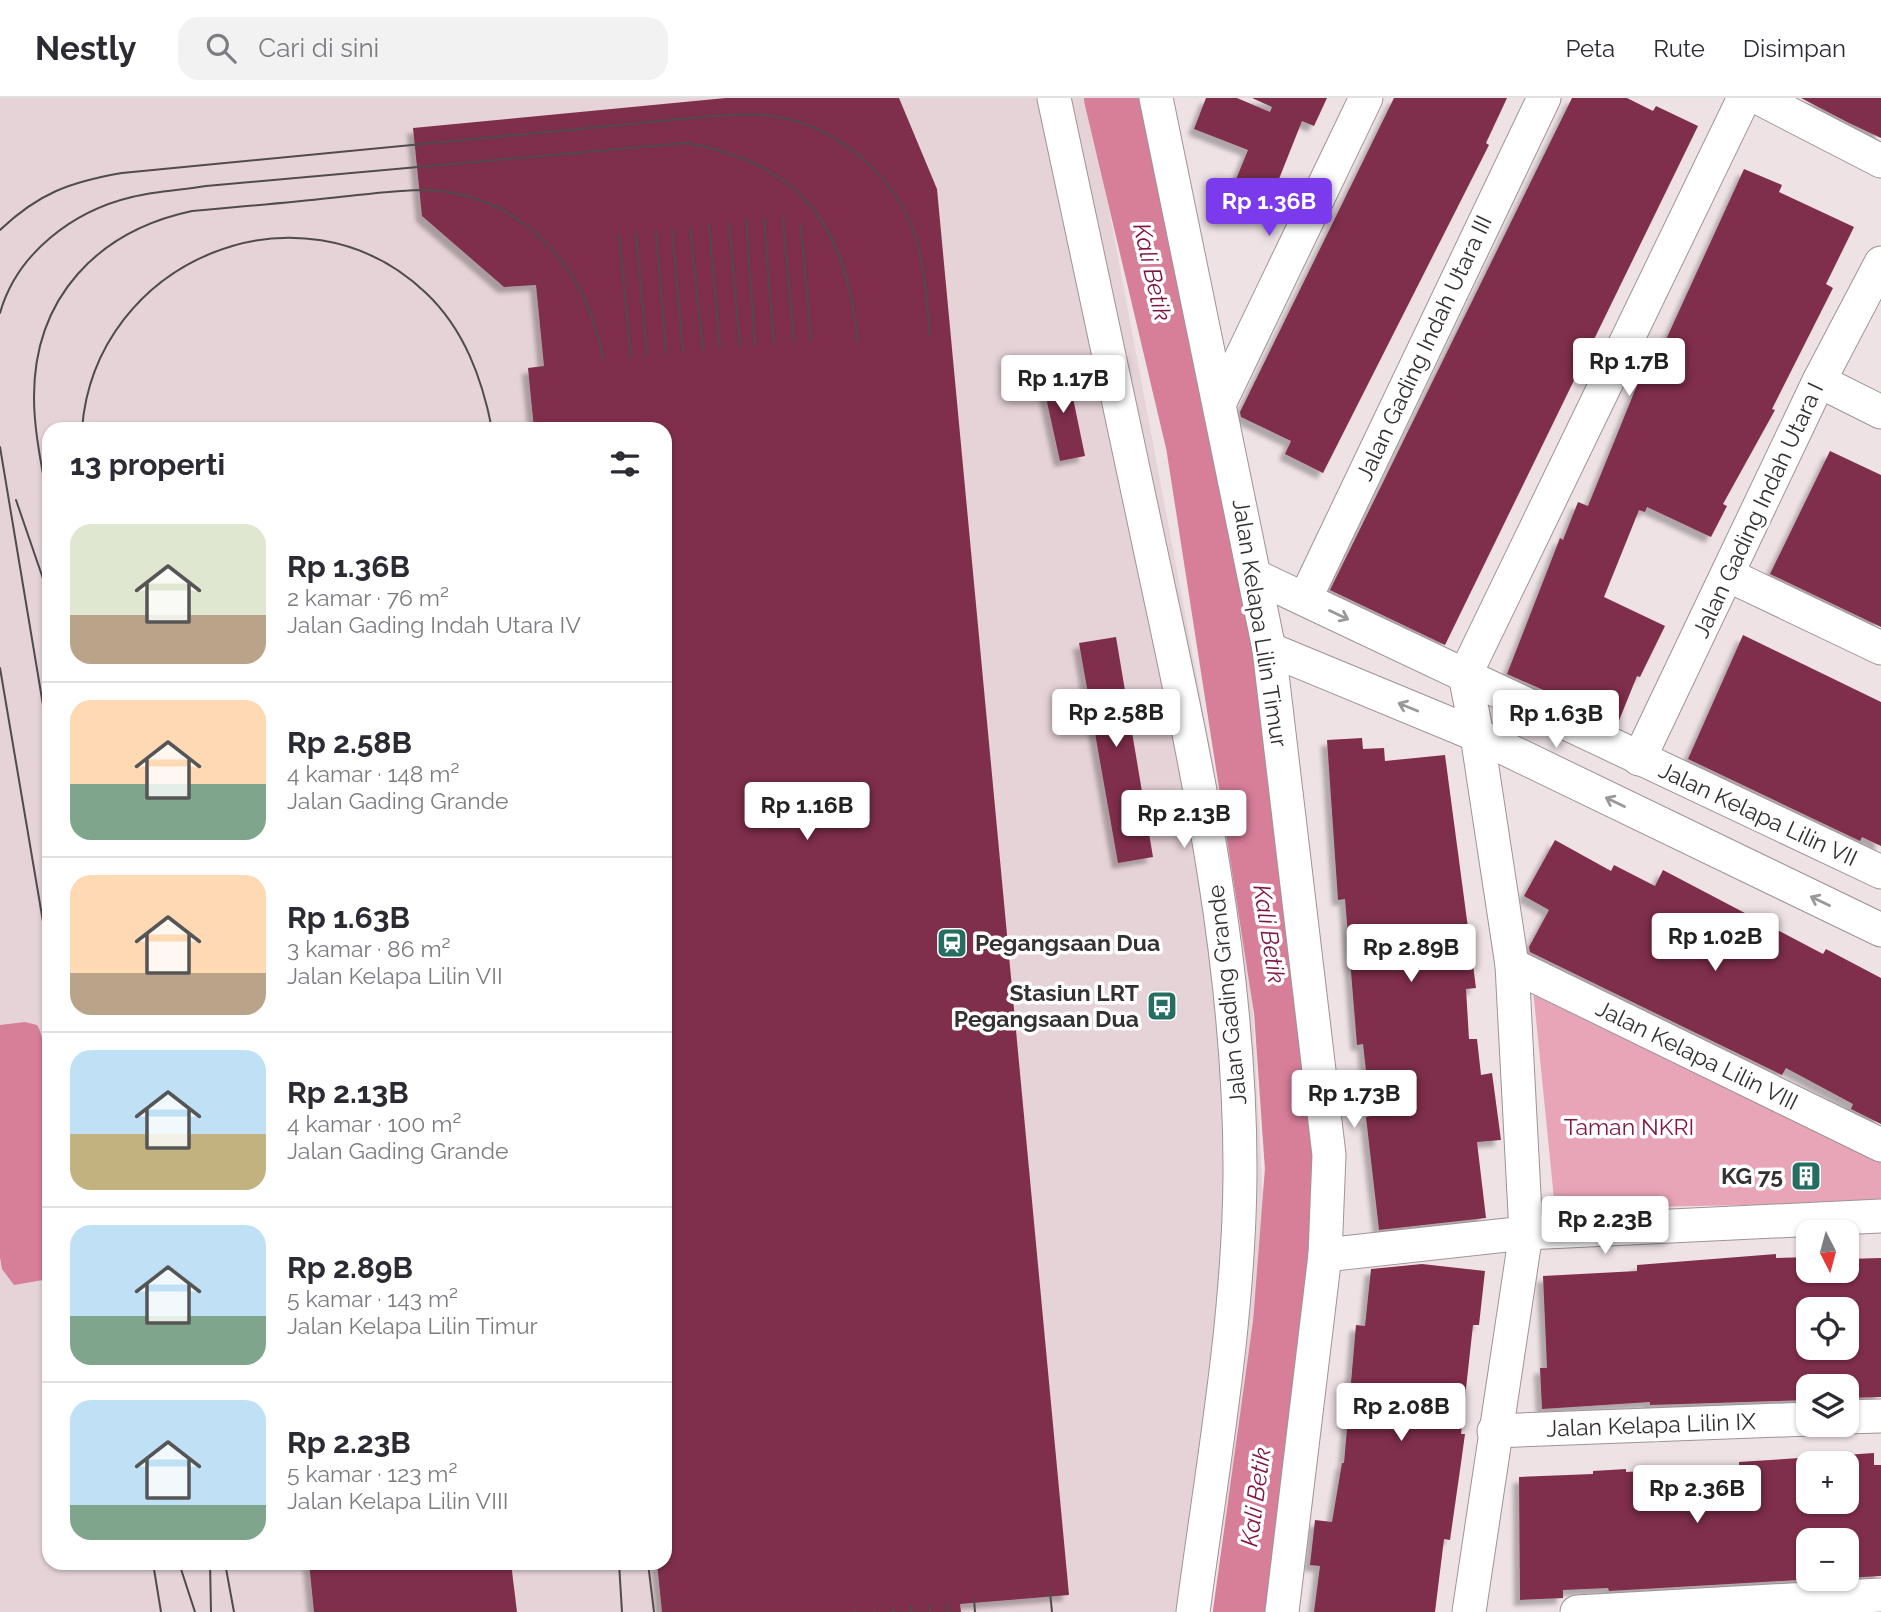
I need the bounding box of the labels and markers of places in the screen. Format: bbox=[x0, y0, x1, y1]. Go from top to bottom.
pin: Rp 1.36B bbox=[1197, 178, 1341, 238]
pin: Rp 1.7B bbox=[1564, 338, 1694, 398]
pin: Rp 1.17B bbox=[991, 356, 1135, 415]
pin: Rp 2.58B bbox=[1044, 690, 1188, 749]
pin: Rp 1.63B bbox=[1484, 690, 1628, 750]
pin: Rp 1.16B bbox=[735, 782, 879, 842]
pin: Rp 2.13B bbox=[1112, 790, 1256, 850]
pin: Rp 1.02B bbox=[1643, 914, 1787, 973]
pin: Rp 2.89B bbox=[1339, 924, 1483, 984]
station icon: Pegangsaan Dua bbox=[935, 926, 969, 960]
place label: Pegangsaan Dua bbox=[975, 929, 1160, 956]
place label: Stasiun LRT Pegangsaan Dua bbox=[954, 979, 1139, 1032]
bus stop icon: Stasiun LRT Pegangsaan Dua bbox=[1145, 989, 1179, 1023]
pin: Rp 1.73B bbox=[1282, 1070, 1426, 1130]
building icon: KG 75 bbox=[1789, 1159, 1823, 1193]
place label: KG 75 bbox=[1721, 1162, 1783, 1189]
pin: Rp 2.23B bbox=[1533, 1196, 1677, 1256]
pin: Rp 2.08B bbox=[1329, 1384, 1473, 1443]
pin: Rp 2.36B bbox=[1625, 1466, 1769, 1525]

